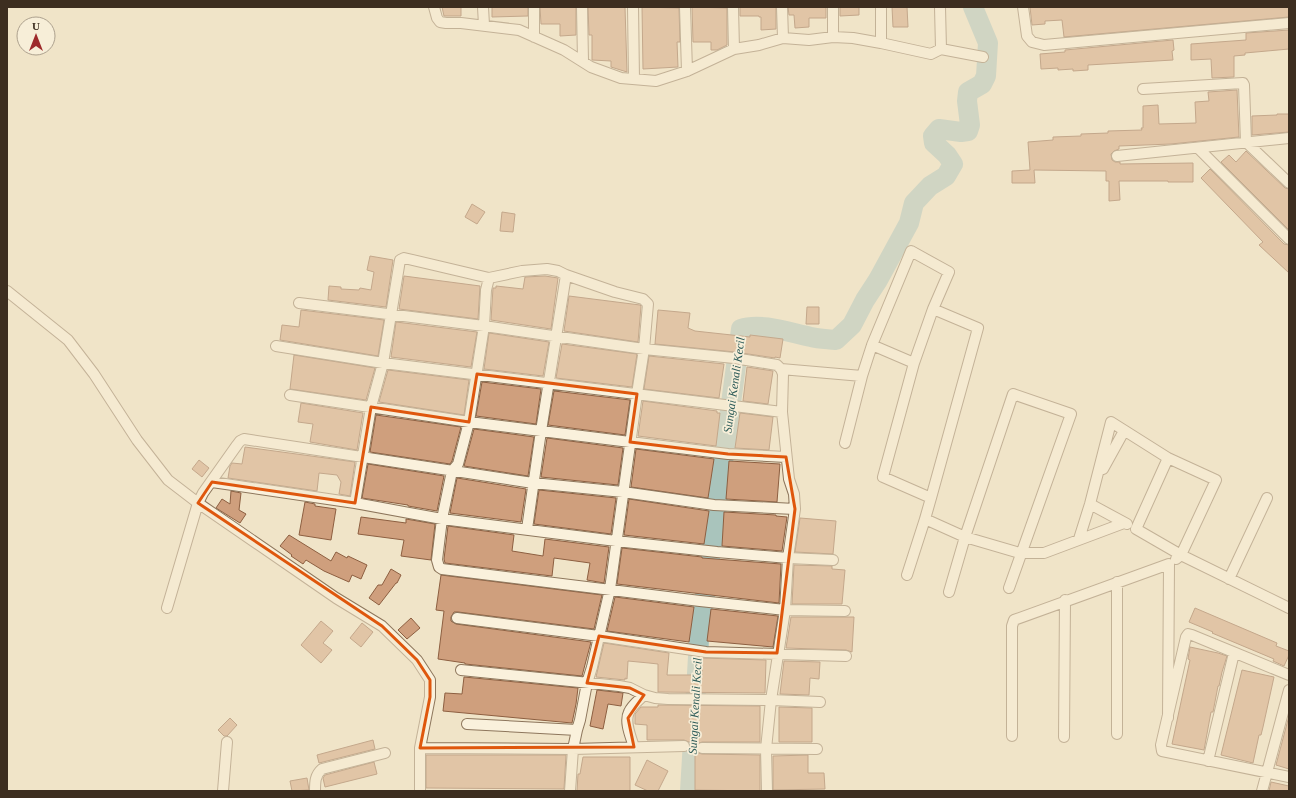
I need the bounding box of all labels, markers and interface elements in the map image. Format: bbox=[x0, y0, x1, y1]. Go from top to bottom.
north arrow bbox=[16, 16, 56, 56]
text: U bbox=[32, 20, 40, 32]
water label: Sungai Kenali Kecil bbox=[720, 336, 748, 434]
water label: Sungai Kenali Kecil bbox=[685, 657, 705, 755]

